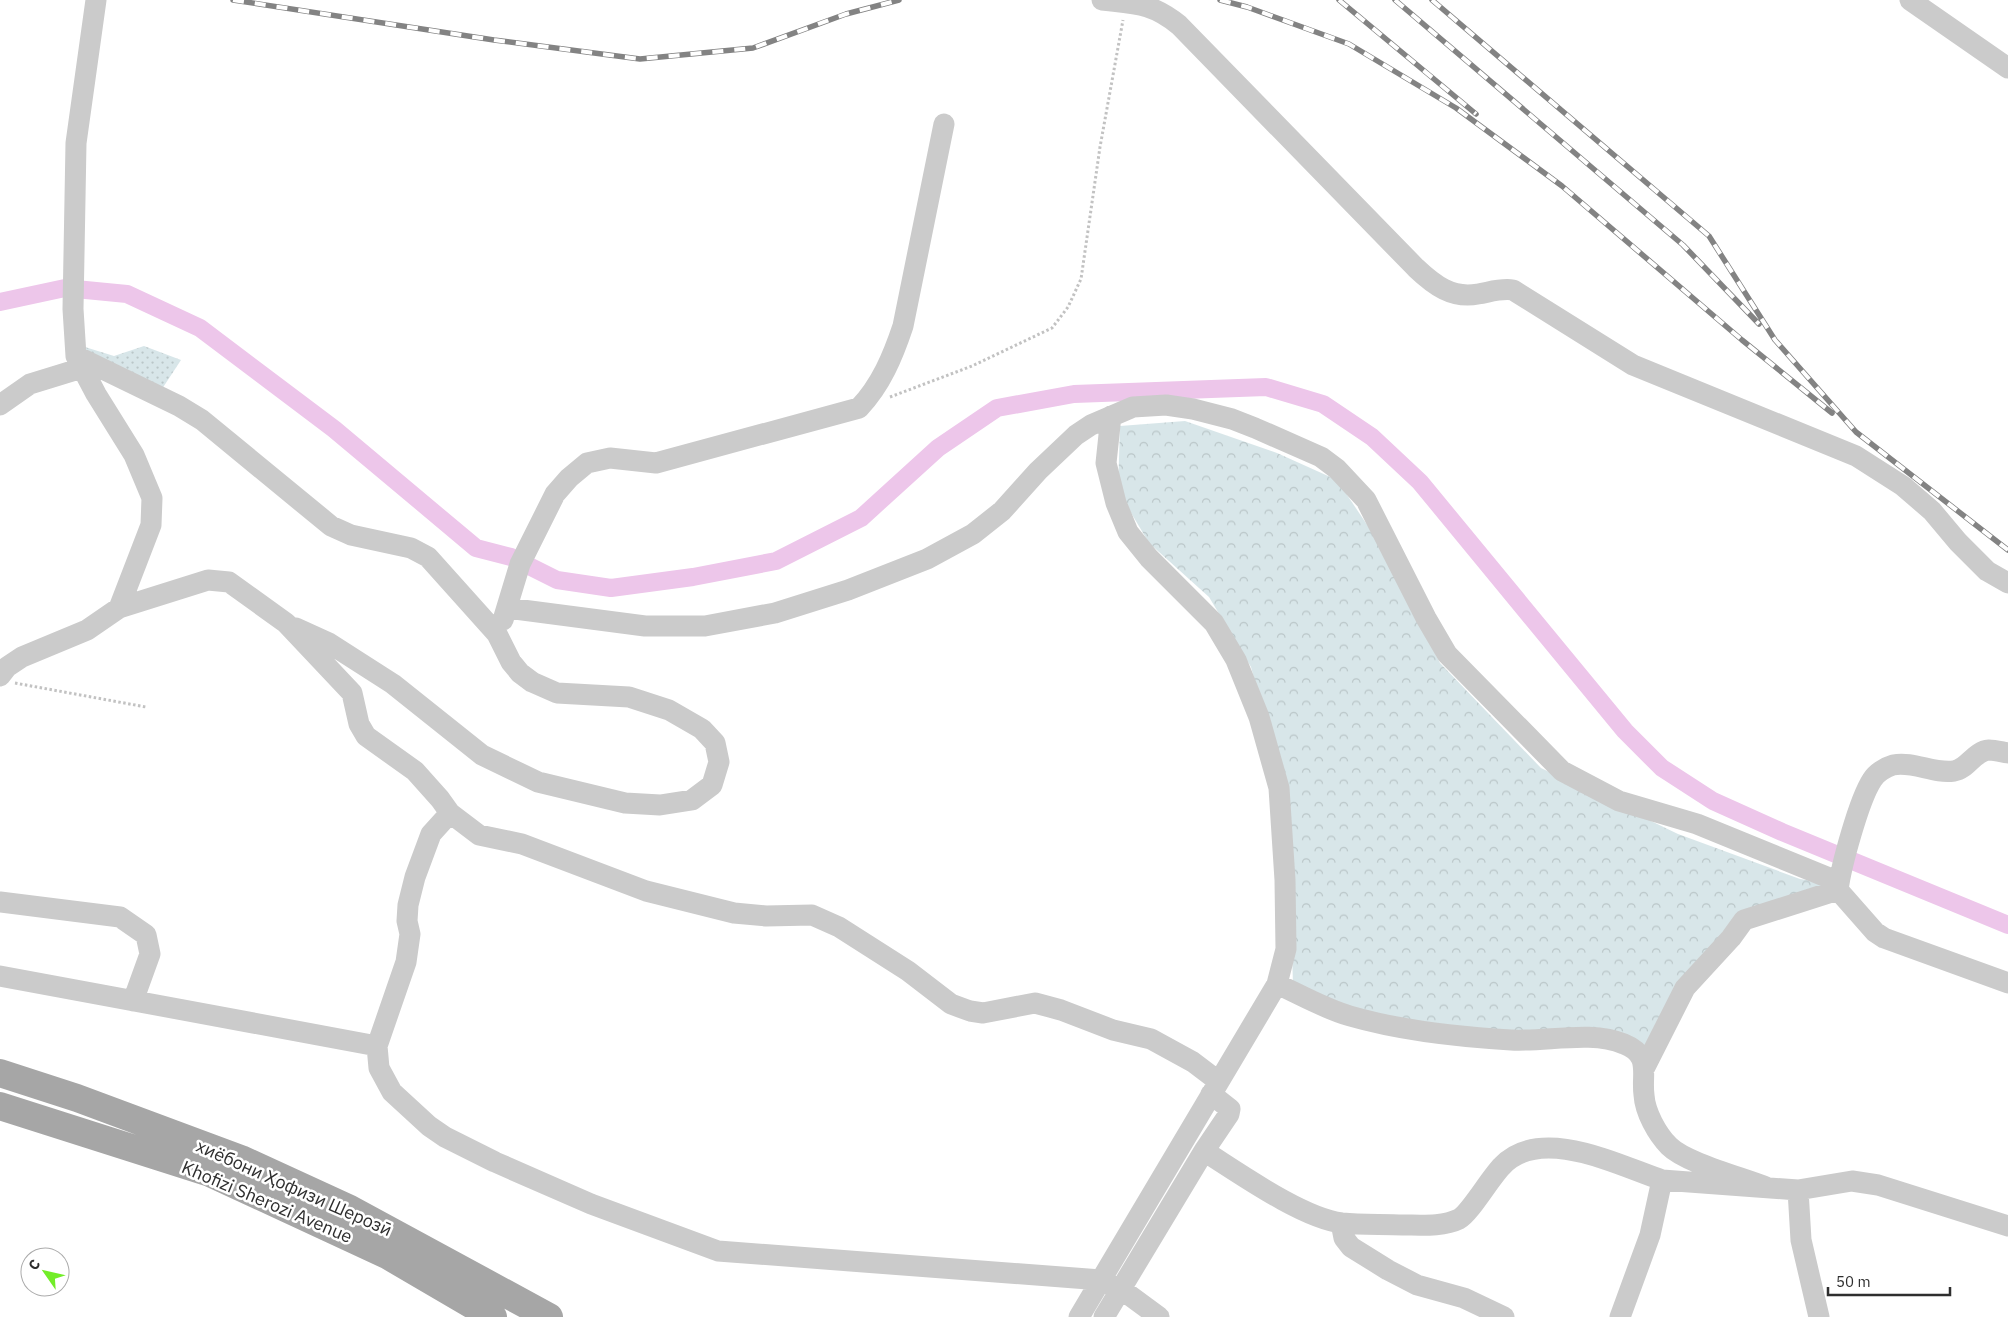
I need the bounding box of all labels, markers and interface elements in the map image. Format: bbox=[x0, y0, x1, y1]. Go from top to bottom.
street label: хиёбони Ҳофизи Шерозӣ bbox=[193, 1134, 396, 1241]
street label: Khofizi Sherozi Avenue bbox=[178, 1155, 356, 1248]
north arrow bbox=[20, 1247, 70, 1297]
text: С bbox=[24, 1256, 44, 1274]
scale bar bbox=[1828, 1264, 1950, 1296]
text: 50 m bbox=[1836, 1272, 1871, 1291]

